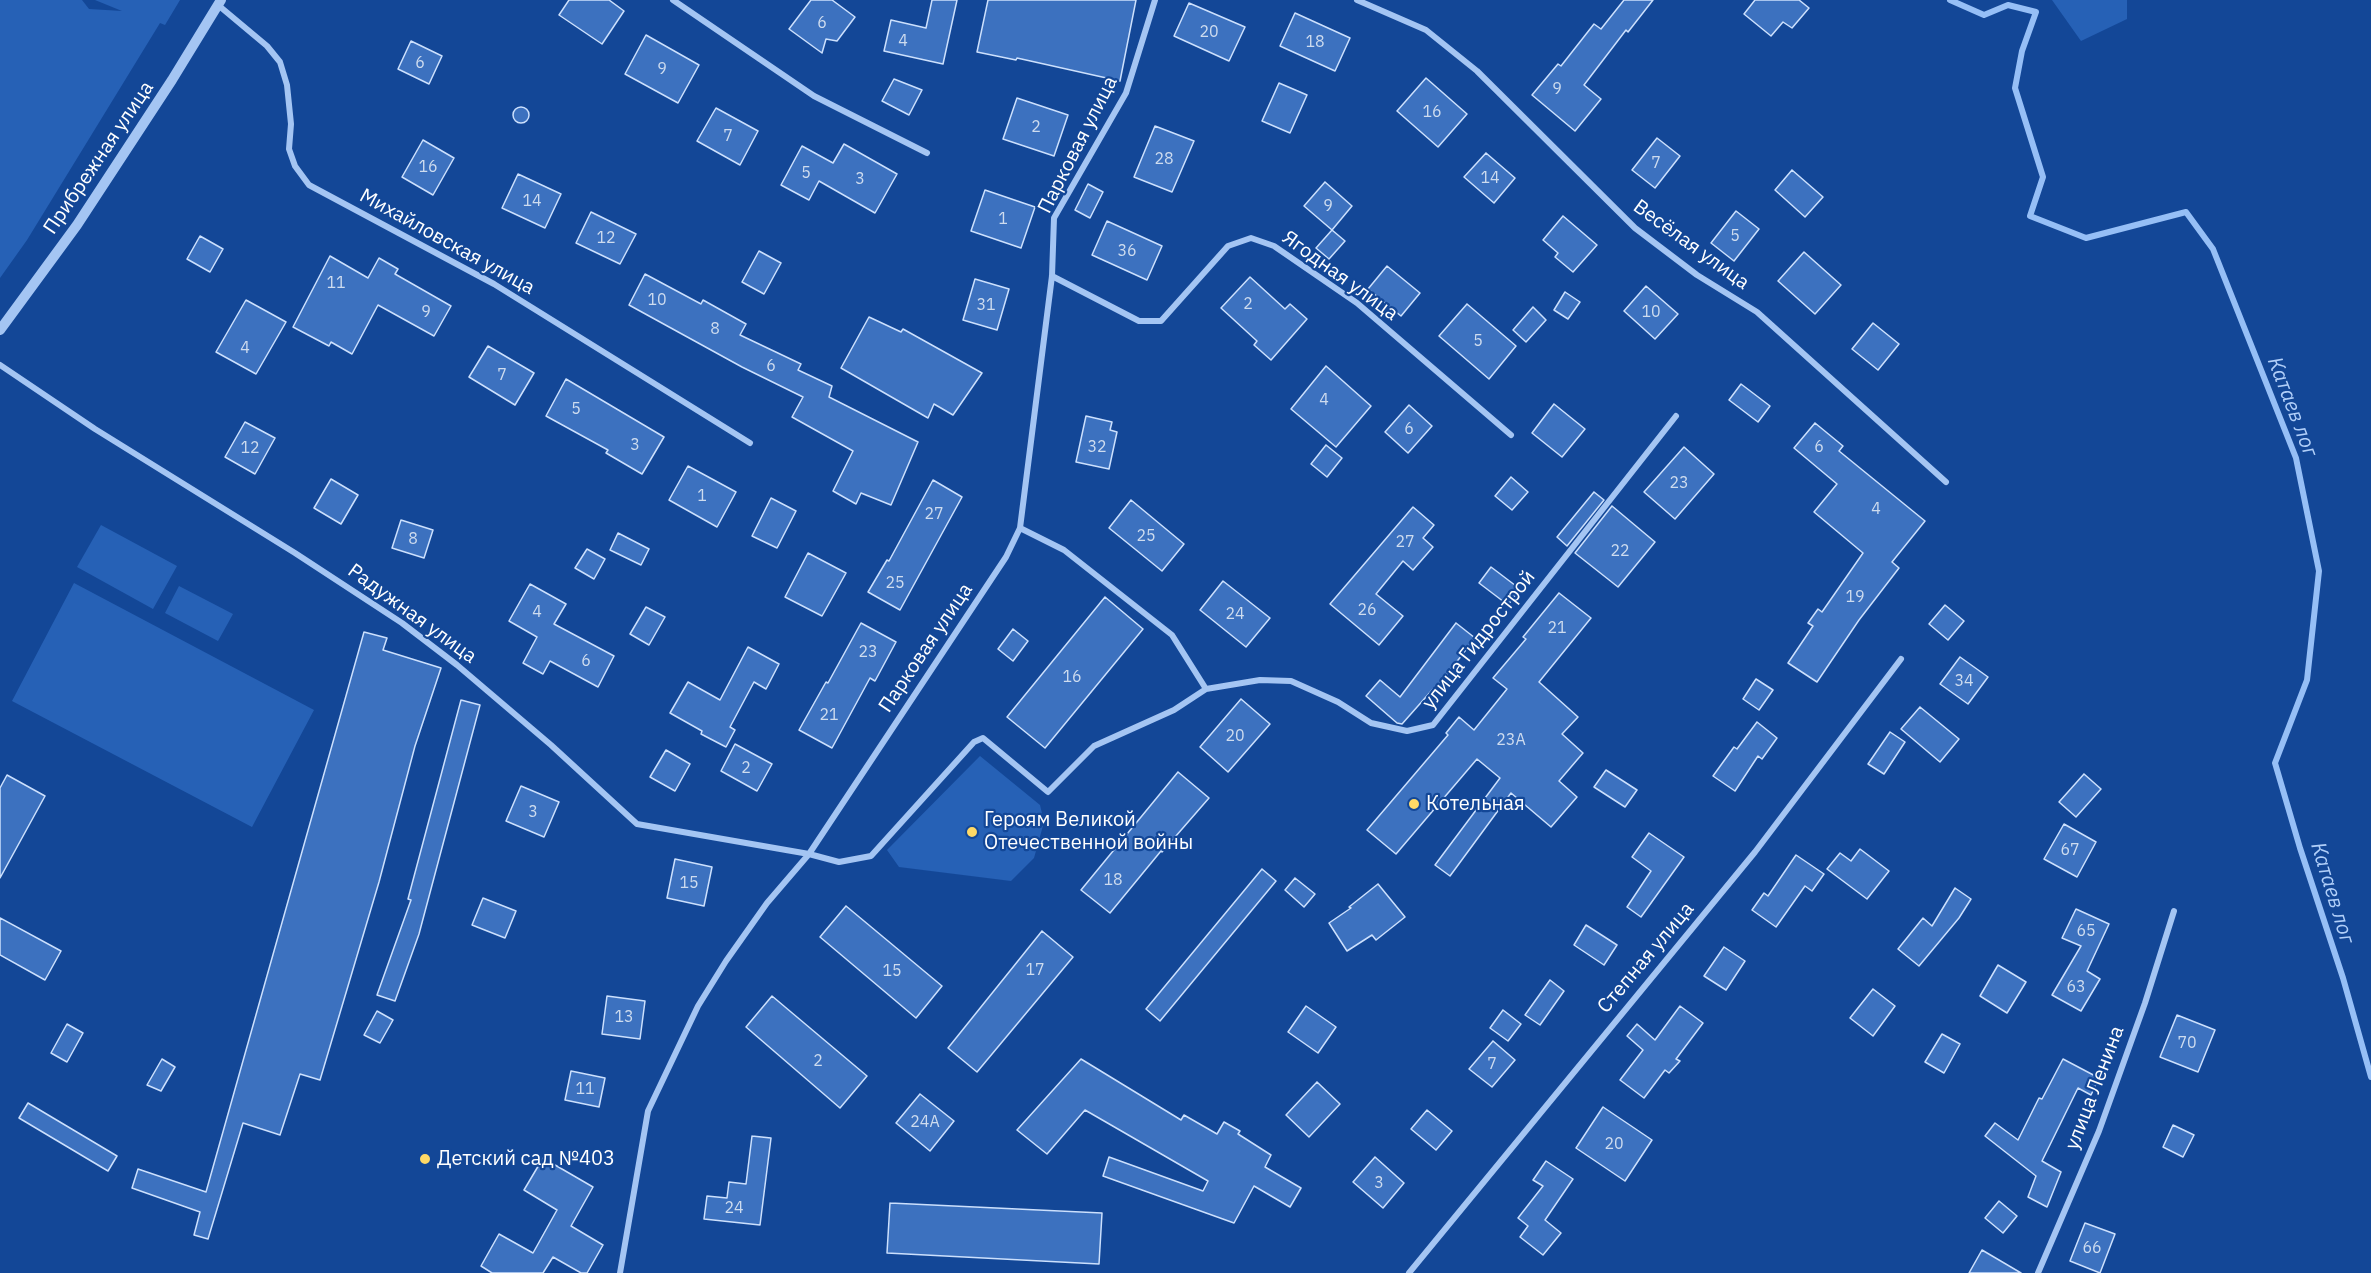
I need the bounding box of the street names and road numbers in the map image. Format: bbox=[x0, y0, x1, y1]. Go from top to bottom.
street label: Парковая улица bbox=[1033, 72, 1123, 218]
street label: Прибрежная улица bbox=[39, 77, 159, 239]
street label: Михайловская улица bbox=[355, 184, 539, 300]
street label: Весёлая улица bbox=[1628, 195, 1754, 295]
street label: Ягодная улица bbox=[1277, 226, 1403, 326]
street label: Радужная улица bbox=[343, 559, 481, 669]
street label: улица Гидрострой bbox=[1417, 566, 1541, 714]
street label: Парковая улица bbox=[874, 579, 978, 717]
street label: Степная улица bbox=[1593, 898, 1699, 1018]
street label: улица Ленина bbox=[2060, 1023, 2130, 1153]

